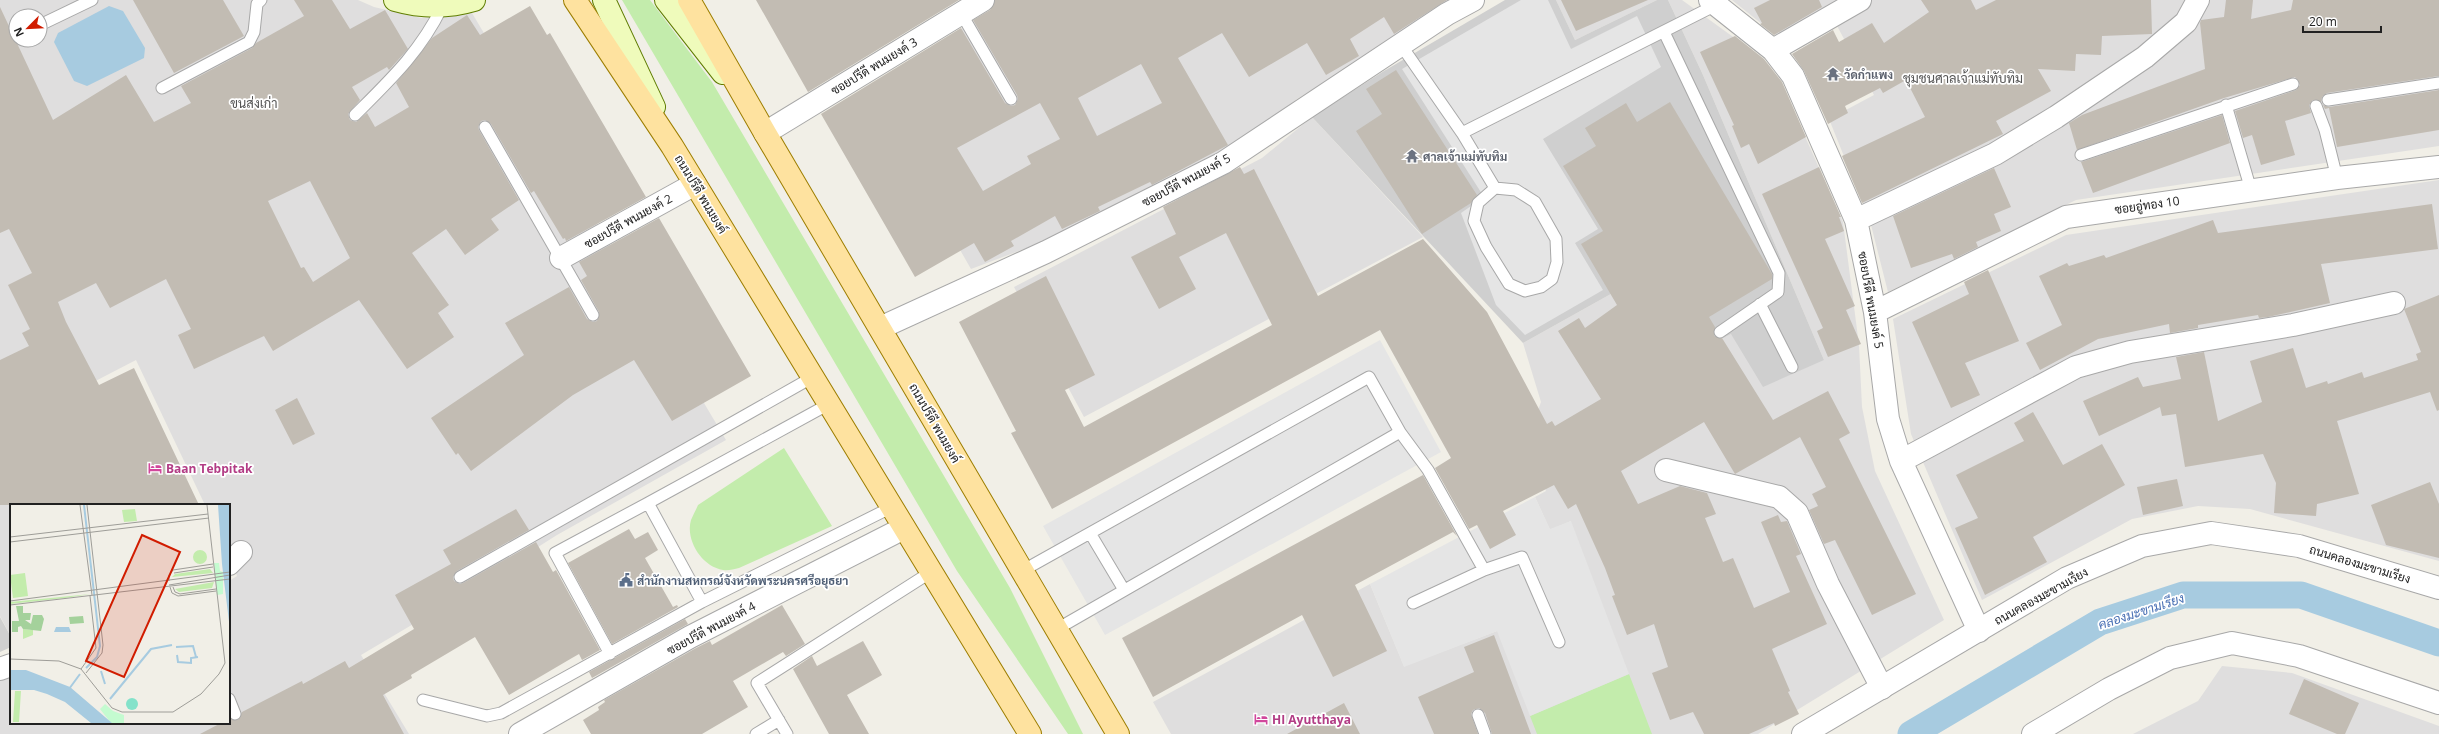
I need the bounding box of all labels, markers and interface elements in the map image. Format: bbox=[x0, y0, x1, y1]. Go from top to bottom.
north arrow bbox=[8, 8, 48, 48]
scale bar bbox=[2303, 8, 2381, 34]
text: 20 m bbox=[2309, 13, 2337, 30]
text: N bbox=[10, 25, 27, 39]
street label: ซอยปรีดี พนมยงค์ 3 bbox=[827, 33, 921, 99]
temple icon: วัดกำแพง bbox=[1825, 66, 1841, 82]
place label: วัดกำแพง bbox=[1844, 66, 1893, 83]
district label: ชุมชนศาลเจ้าแม่ทับทิม bbox=[1903, 69, 2023, 88]
district label: ขนส่งเก่า bbox=[230, 94, 278, 112]
temple icon: ศาลเจ้าแม่ทับทิม bbox=[1404, 148, 1420, 164]
place label: ศาลเจ้าแม่ทับทิม bbox=[1423, 148, 1507, 165]
street label: ซอยปรีดี พนมยงค์ 5 bbox=[1139, 149, 1234, 211]
street label: ถนนปรีดี พนมยงค์ bbox=[671, 151, 731, 237]
street label: ซอยปรีดี พนมยงค์ 2 bbox=[581, 190, 675, 252]
street label: ซอยอู่ทอง 10 bbox=[2113, 192, 2181, 218]
street label: ซอยปรีดี พนมยงค์ 5 bbox=[1854, 250, 1888, 350]
street label: ถนนปรีดี พนมยงค์ bbox=[905, 380, 965, 466]
hotel icon: Baan Tebpitak bbox=[147, 460, 163, 476]
place label: Baan Tebpitak bbox=[166, 460, 253, 477]
inset map bbox=[10, 504, 230, 724]
street label: ถนนคลองมะขามเรียง bbox=[2307, 541, 2413, 587]
street label: ถนนคลองมะขามเรียง bbox=[1991, 563, 2091, 629]
public building icon: สํานักงานสหกรณ์จังหวัดพระนครศรีอยุธยา bbox=[618, 572, 634, 588]
place label: สํานักงานสหกรณ์จังหวัดพระนครศรีอยุธยา bbox=[637, 572, 848, 589]
water label: คลองมะขามเรียง bbox=[2096, 589, 2186, 633]
street label: ซอยปรีดี พนมยงค์ 4 bbox=[664, 597, 759, 659]
hotel icon: HI Ayutthaya bbox=[1253, 711, 1269, 727]
place label: HI Ayutthaya bbox=[1272, 711, 1351, 728]

